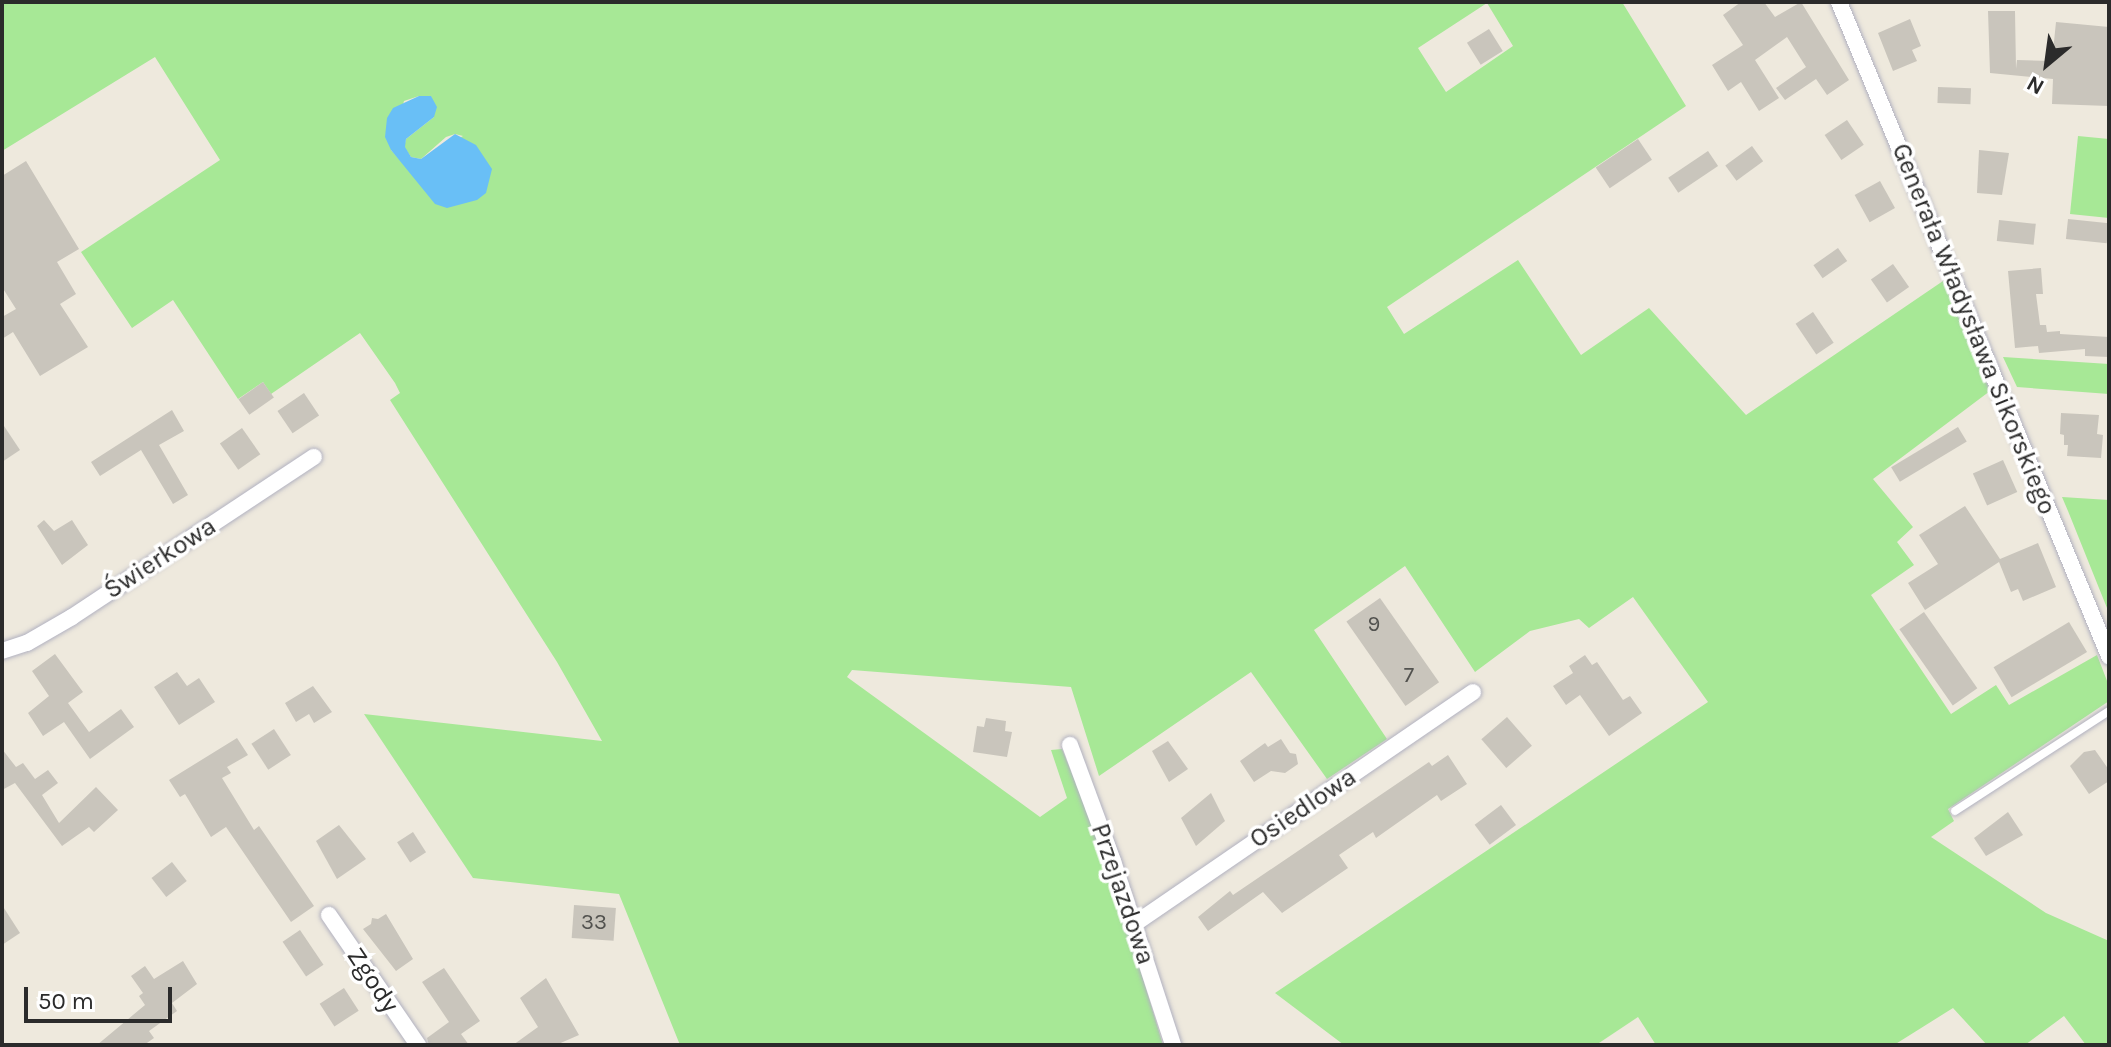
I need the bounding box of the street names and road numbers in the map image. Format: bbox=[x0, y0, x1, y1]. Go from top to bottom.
street label: Generała Władysława Sikorskiego bbox=[1885, 139, 2063, 519]
street label: Świerkowa bbox=[98, 510, 222, 606]
street label: Osiedlowa bbox=[1244, 761, 1362, 855]
street label: Przejazdowa bbox=[1084, 819, 1162, 969]
street label: Zgody bbox=[340, 942, 406, 1018]

